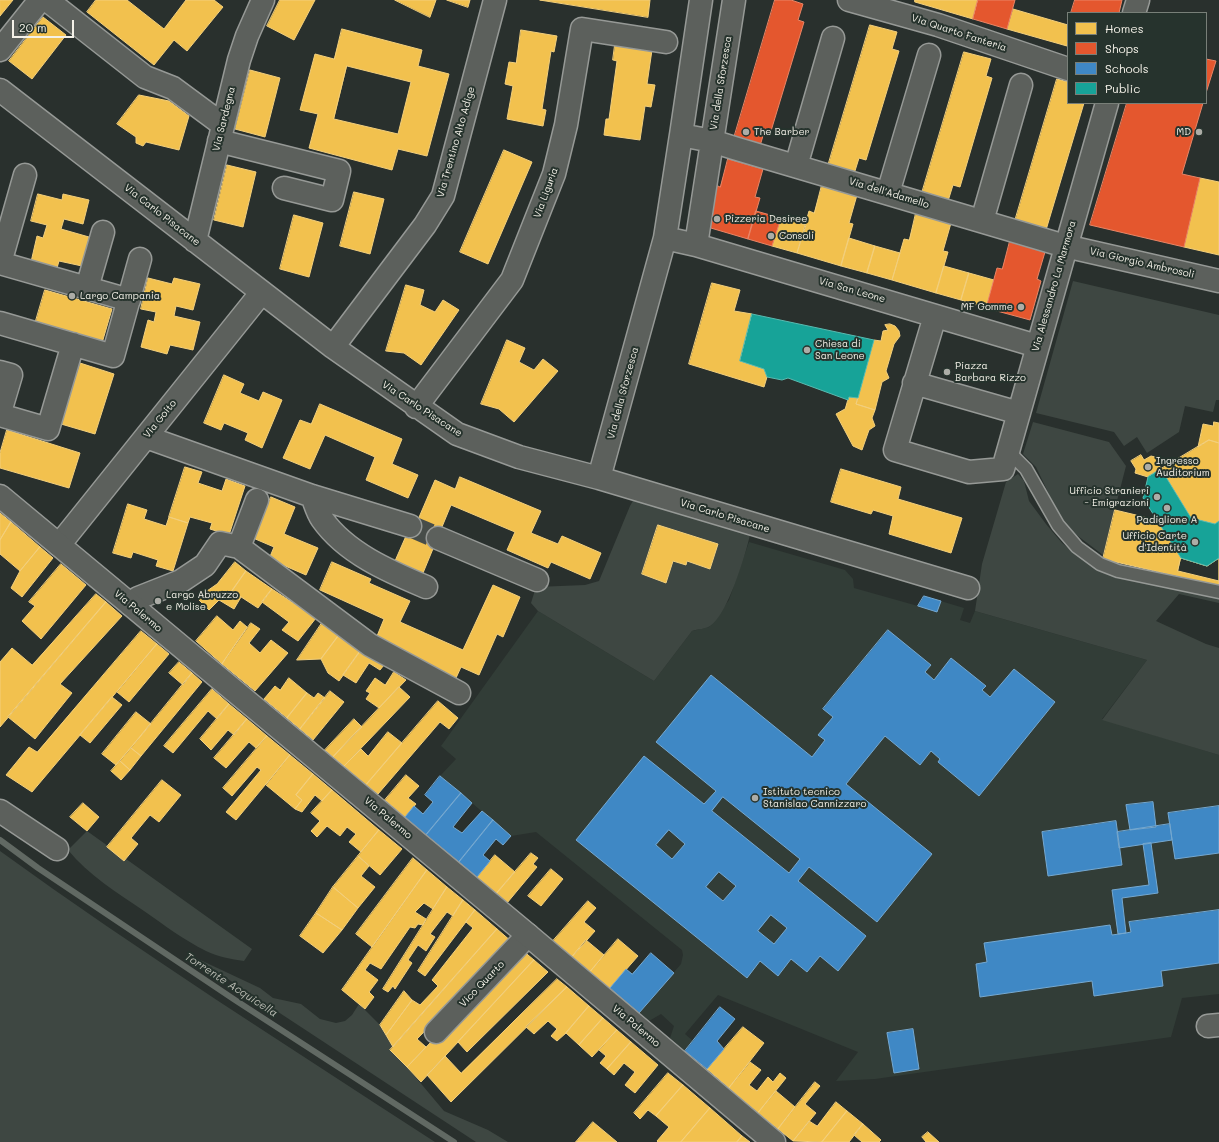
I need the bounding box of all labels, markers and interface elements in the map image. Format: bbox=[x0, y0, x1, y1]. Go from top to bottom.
scale bar bbox=[14, 12, 76, 38]
street label: Via Quarto Fanteria bbox=[910, 12, 1008, 54]
legend bbox=[1067, 12, 1207, 104]
text: 20 m bbox=[19, 19, 47, 35]
text: Homes bbox=[1105, 20, 1144, 36]
street label: Via della Sforzesca bbox=[708, 35, 734, 131]
text: Shops bbox=[1105, 40, 1139, 56]
text: Schools bbox=[1105, 60, 1149, 76]
text: Public bbox=[1105, 80, 1140, 96]
street label: Via Trentino Alto Adige bbox=[434, 85, 478, 199]
street label: Via Sardegna bbox=[210, 86, 238, 152]
place label: The Barber bbox=[754, 126, 810, 138]
place label: MD bbox=[1176, 126, 1191, 138]
marker: The Barber bbox=[741, 127, 751, 137]
marker: MD bbox=[1194, 127, 1204, 137]
street label: Via Liguria bbox=[531, 166, 561, 220]
street label: Via dell'Adamello bbox=[847, 175, 931, 211]
street label: Via Carlo Pisacane bbox=[122, 182, 202, 248]
place label: Pizzeria Desiree bbox=[725, 213, 807, 225]
marker: Pizzeria Desiree bbox=[712, 214, 722, 224]
street label: Via Alessandro La Marmora bbox=[1030, 219, 1078, 353]
place label: Consoli bbox=[779, 230, 814, 242]
marker: Consoli bbox=[766, 231, 776, 241]
street label: Via Giorgio Ambrosoli bbox=[1089, 245, 1195, 281]
street label: Via San Leone bbox=[817, 275, 887, 305]
place label: Largo Campania bbox=[80, 290, 160, 302]
marker: Largo Campania bbox=[67, 291, 77, 301]
place label: MF Gomme bbox=[961, 301, 1013, 313]
marker: MF Gomme bbox=[1016, 302, 1026, 312]
place label: Chiesa di San Leone bbox=[815, 338, 865, 362]
marker: Chiesa di San Leone bbox=[802, 345, 812, 355]
street label: Via della Sforzesca bbox=[605, 346, 641, 440]
place label: Piazza Barbara Rizzo bbox=[955, 360, 1026, 384]
marker: Piazza Barbara Rizzo bbox=[942, 367, 952, 377]
street label: Via Carlo Pisacane bbox=[380, 379, 464, 439]
street label: Via Goito bbox=[141, 397, 179, 441]
place label: Ingresso Auditorium bbox=[1156, 455, 1210, 478]
marker: Ingresso Auditorium bbox=[1143, 462, 1153, 472]
place label: Ufficio Stranieri - Emigrazioni bbox=[1069, 485, 1149, 508]
marker: Ufficio Stranieri - Emigrazioni bbox=[1152, 492, 1162, 502]
street label: Via Carlo Pisacane bbox=[679, 497, 771, 535]
marker: Padiglione A bbox=[1162, 503, 1172, 513]
place label: Padiglione A bbox=[1137, 514, 1197, 526]
place label: Ufficio Carte d'Identità bbox=[1122, 530, 1187, 554]
marker: Ufficio Carte d'Identità bbox=[1190, 537, 1200, 547]
street label: Via Palermo bbox=[112, 587, 164, 635]
place label: Largo Abruzzo e Molise bbox=[166, 589, 238, 612]
marker: Largo Abruzzo e Molise bbox=[153, 596, 163, 606]
place label: Istituto tecnico Stanislao Cannizzaro bbox=[763, 786, 866, 810]
marker: Istituto tecnico Stanislao Cannizzaro bbox=[750, 793, 760, 803]
street label: Via Palermo bbox=[362, 794, 414, 842]
water label: Torrente Acquicella bbox=[182, 950, 280, 1020]
street label: Vico Quarto bbox=[457, 958, 507, 1010]
street label: Via Palermo bbox=[610, 1002, 662, 1050]

